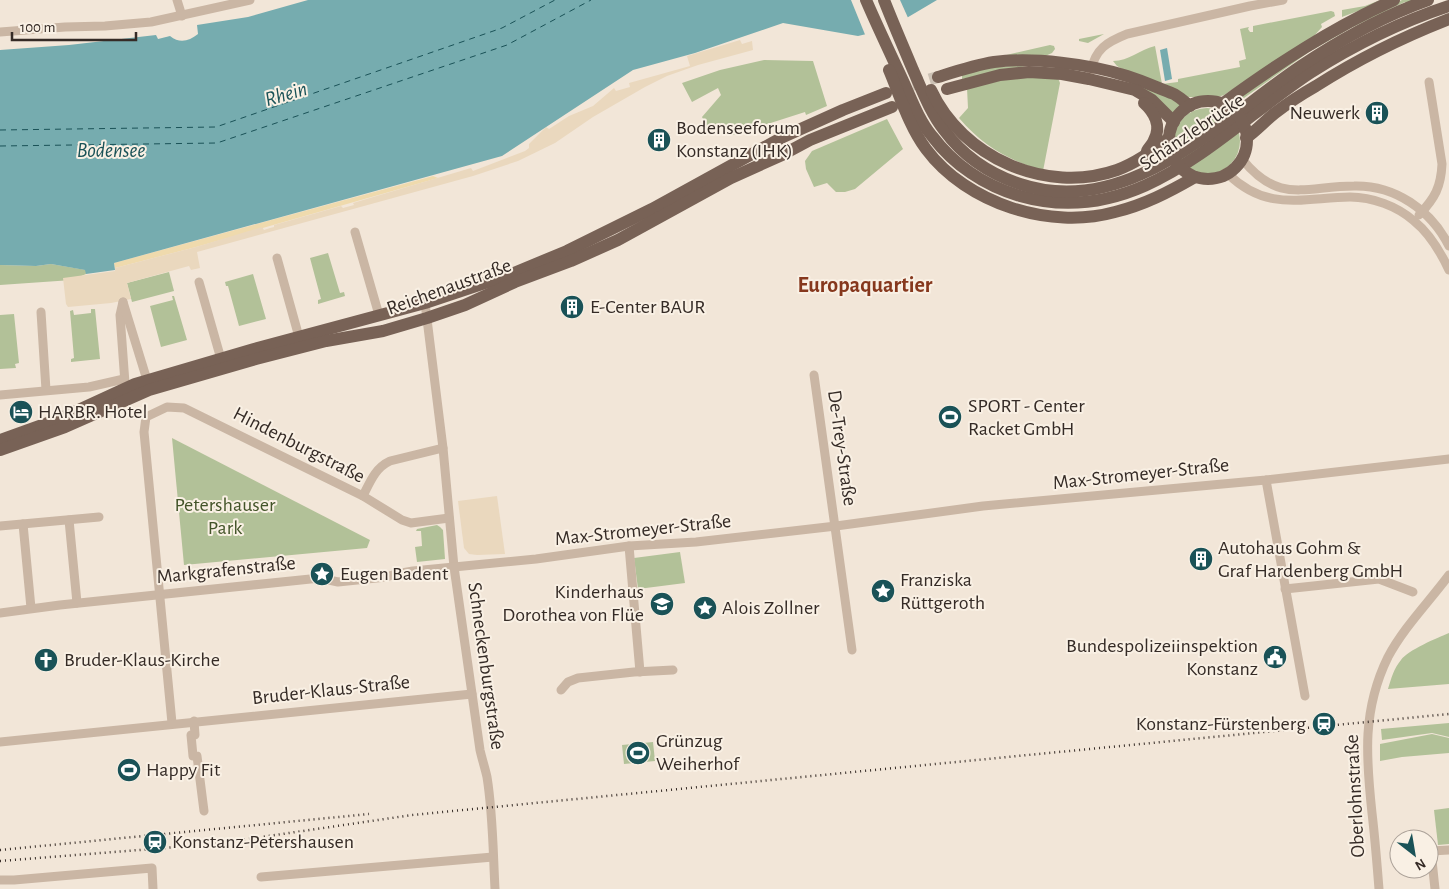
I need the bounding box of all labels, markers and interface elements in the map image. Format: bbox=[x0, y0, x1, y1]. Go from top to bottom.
scale bar bbox=[12, 10, 136, 42]
text: 100 m bbox=[20, 20, 55, 35]
water label: Rhein bbox=[262, 78, 310, 110]
street label: Schänzlebrücke bbox=[1136, 90, 1248, 174]
building icon: Neuwerk bbox=[1364, 100, 1390, 126]
place label: Neuwerk bbox=[1290, 103, 1360, 123]
place label: Bodenseeforum Konstanz (IHK) bbox=[676, 118, 800, 161]
building icon: Bodenseeforum Konstanz (IHK) bbox=[646, 127, 672, 153]
water label: Bodensee bbox=[77, 140, 145, 161]
street label: Reichenaustraße bbox=[384, 255, 514, 319]
district label: Europaquartier bbox=[797, 274, 933, 296]
building icon: E-Center BAUR bbox=[559, 294, 585, 320]
place label: E-Center BAUR bbox=[590, 297, 705, 317]
street label: De-Trey-Straße bbox=[824, 389, 860, 507]
place label: SPORT - Center Racket GmbH bbox=[968, 396, 1085, 439]
hotel icon: HARBR. Hotel bbox=[8, 399, 34, 425]
place label: HARBR. Hotel bbox=[38, 402, 147, 422]
street label: Hindenburgstraße bbox=[230, 403, 368, 487]
sports icon: SPORT - Center Racket GmbH bbox=[937, 404, 963, 430]
street label: Max-Stromeyer-Straße bbox=[1052, 455, 1230, 493]
park label: Petershauser Park bbox=[175, 495, 276, 538]
street label: Max-Stromeyer-Straße bbox=[554, 511, 732, 549]
place label: Autohaus Gohm & Graf Hardenberg GmbH bbox=[1218, 538, 1403, 581]
building icon: Autohaus Gohm & Graf Hardenberg GmbH bbox=[1188, 546, 1214, 572]
street label: Markgrafenstraße bbox=[155, 553, 297, 587]
place icon: Eugen Badent bbox=[309, 561, 335, 587]
place label: Eugen Badent bbox=[340, 564, 449, 584]
place label: Franziska Rüttgeroth bbox=[900, 570, 985, 613]
place icon: Franziska Rüttgeroth bbox=[870, 578, 896, 604]
street label: Schneckenburgstraße bbox=[464, 581, 508, 751]
place label: Kinderhaus Dorothea von Flüe bbox=[502, 582, 644, 625]
school or university icon: Kinderhaus Dorothea von Flüe bbox=[649, 591, 675, 617]
place icon: Alois Zollner bbox=[692, 595, 718, 621]
place label: Alois Zollner bbox=[722, 598, 820, 618]
place label: Bundespolizeiinspektion Konstanz bbox=[1066, 636, 1258, 679]
public building icon: Bundespolizeiinspektion Konstanz bbox=[1262, 644, 1288, 670]
church icon: Bruder-Klaus-Kirche bbox=[33, 647, 59, 673]
place label: Bruder-Klaus-Kirche bbox=[64, 650, 220, 670]
street label: Bruder-Klaus-Straße bbox=[251, 672, 411, 708]
station icon: Konstanz-Fürstenberg bbox=[1311, 711, 1337, 737]
place label: Konstanz-Fürstenberg bbox=[1136, 714, 1306, 734]
place label: Grünzug Weiherhof bbox=[656, 731, 740, 774]
street label: Oberlohnstraße bbox=[1342, 734, 1368, 858]
sports icon: Grünzug Weiherhof bbox=[625, 740, 651, 766]
sports icon: Happy Fit bbox=[116, 757, 142, 783]
place label: Happy Fit bbox=[146, 760, 221, 780]
station icon: Konstanz-Petershausen bbox=[142, 829, 168, 855]
north arrow bbox=[1389, 829, 1439, 879]
place label: Konstanz-Petershausen bbox=[172, 832, 354, 852]
text: N bbox=[1412, 856, 1428, 873]

